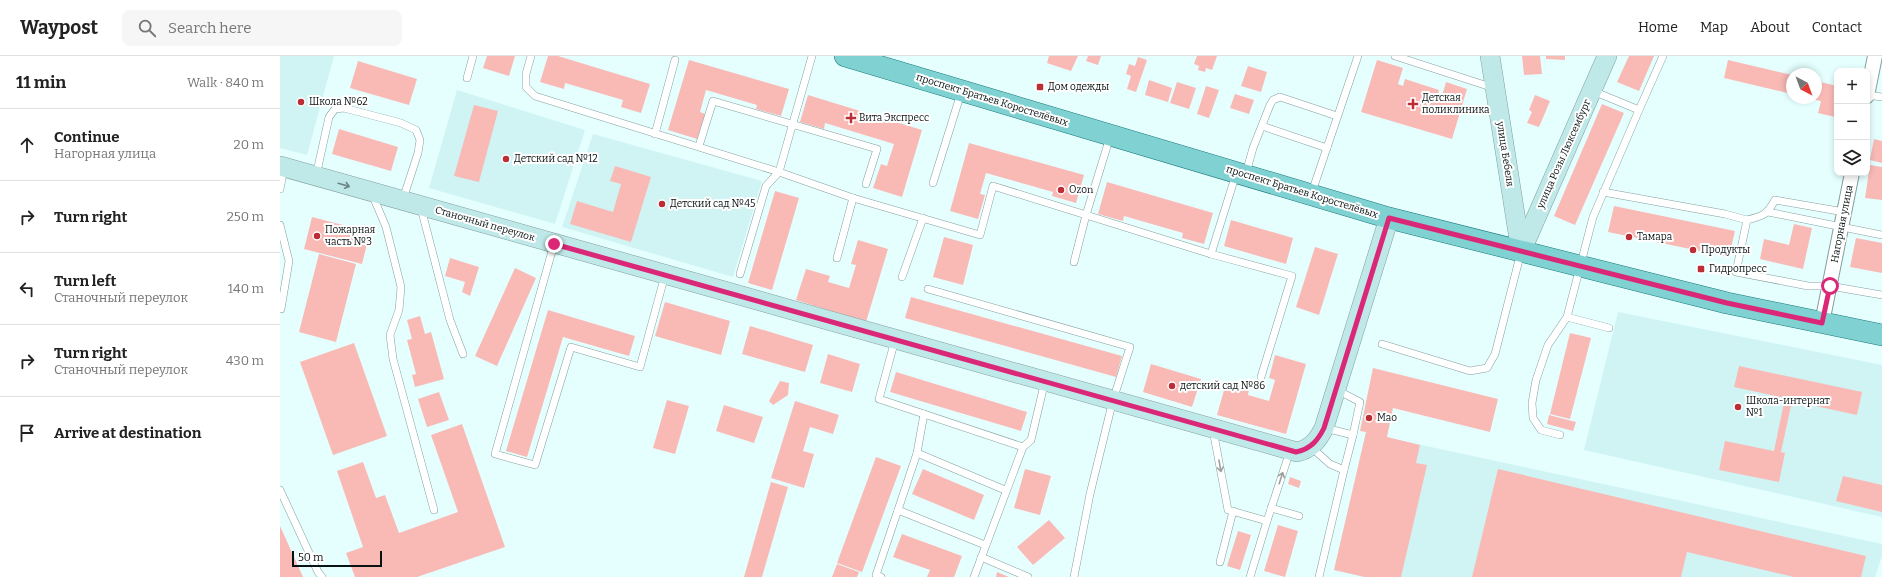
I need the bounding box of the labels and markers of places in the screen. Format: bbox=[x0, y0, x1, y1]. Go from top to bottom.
place label: Дом одежды bbox=[1048, 81, 1109, 93]
marker: Дом одежды bbox=[1035, 82, 1045, 92]
place label: Детская поликлиника bbox=[1422, 92, 1490, 116]
place label: Школа №62 bbox=[309, 96, 368, 108]
marker: Школа №62 bbox=[296, 97, 306, 107]
marker: Детская поликлиника bbox=[1407, 98, 1419, 110]
place label: Вита Экспресс bbox=[859, 112, 929, 124]
marker: Вита Экспресс bbox=[846, 113, 856, 123]
place label: Детский сад №12 bbox=[514, 153, 598, 165]
marker: Детский сад №12 bbox=[501, 154, 511, 164]
place label: Ozon bbox=[1069, 184, 1094, 196]
marker: Ozon bbox=[1056, 185, 1066, 195]
place label: Детский сад №45 bbox=[670, 198, 755, 210]
marker: Детский сад №45 bbox=[657, 199, 667, 209]
place label: Пожарная часть №3 bbox=[324, 224, 376, 248]
marker: Пожарная часть №3 bbox=[312, 231, 322, 241]
place label: Тамара bbox=[1637, 231, 1673, 243]
marker: Тамара bbox=[1624, 232, 1634, 242]
place label: Продукты bbox=[1701, 244, 1750, 256]
marker: Продукты bbox=[1688, 245, 1698, 255]
place label: Гидропресс bbox=[1709, 263, 1767, 275]
marker: Гидропресс bbox=[1696, 264, 1706, 274]
place label: детский сад №86 bbox=[1180, 380, 1265, 392]
marker: детский сад №86 bbox=[1167, 381, 1177, 391]
place label: Школа-интернат №1 bbox=[1746, 395, 1830, 419]
marker: Школа-интернат №1 bbox=[1733, 402, 1743, 412]
place label: Мао bbox=[1377, 412, 1397, 424]
marker: Мао bbox=[1364, 413, 1374, 423]

